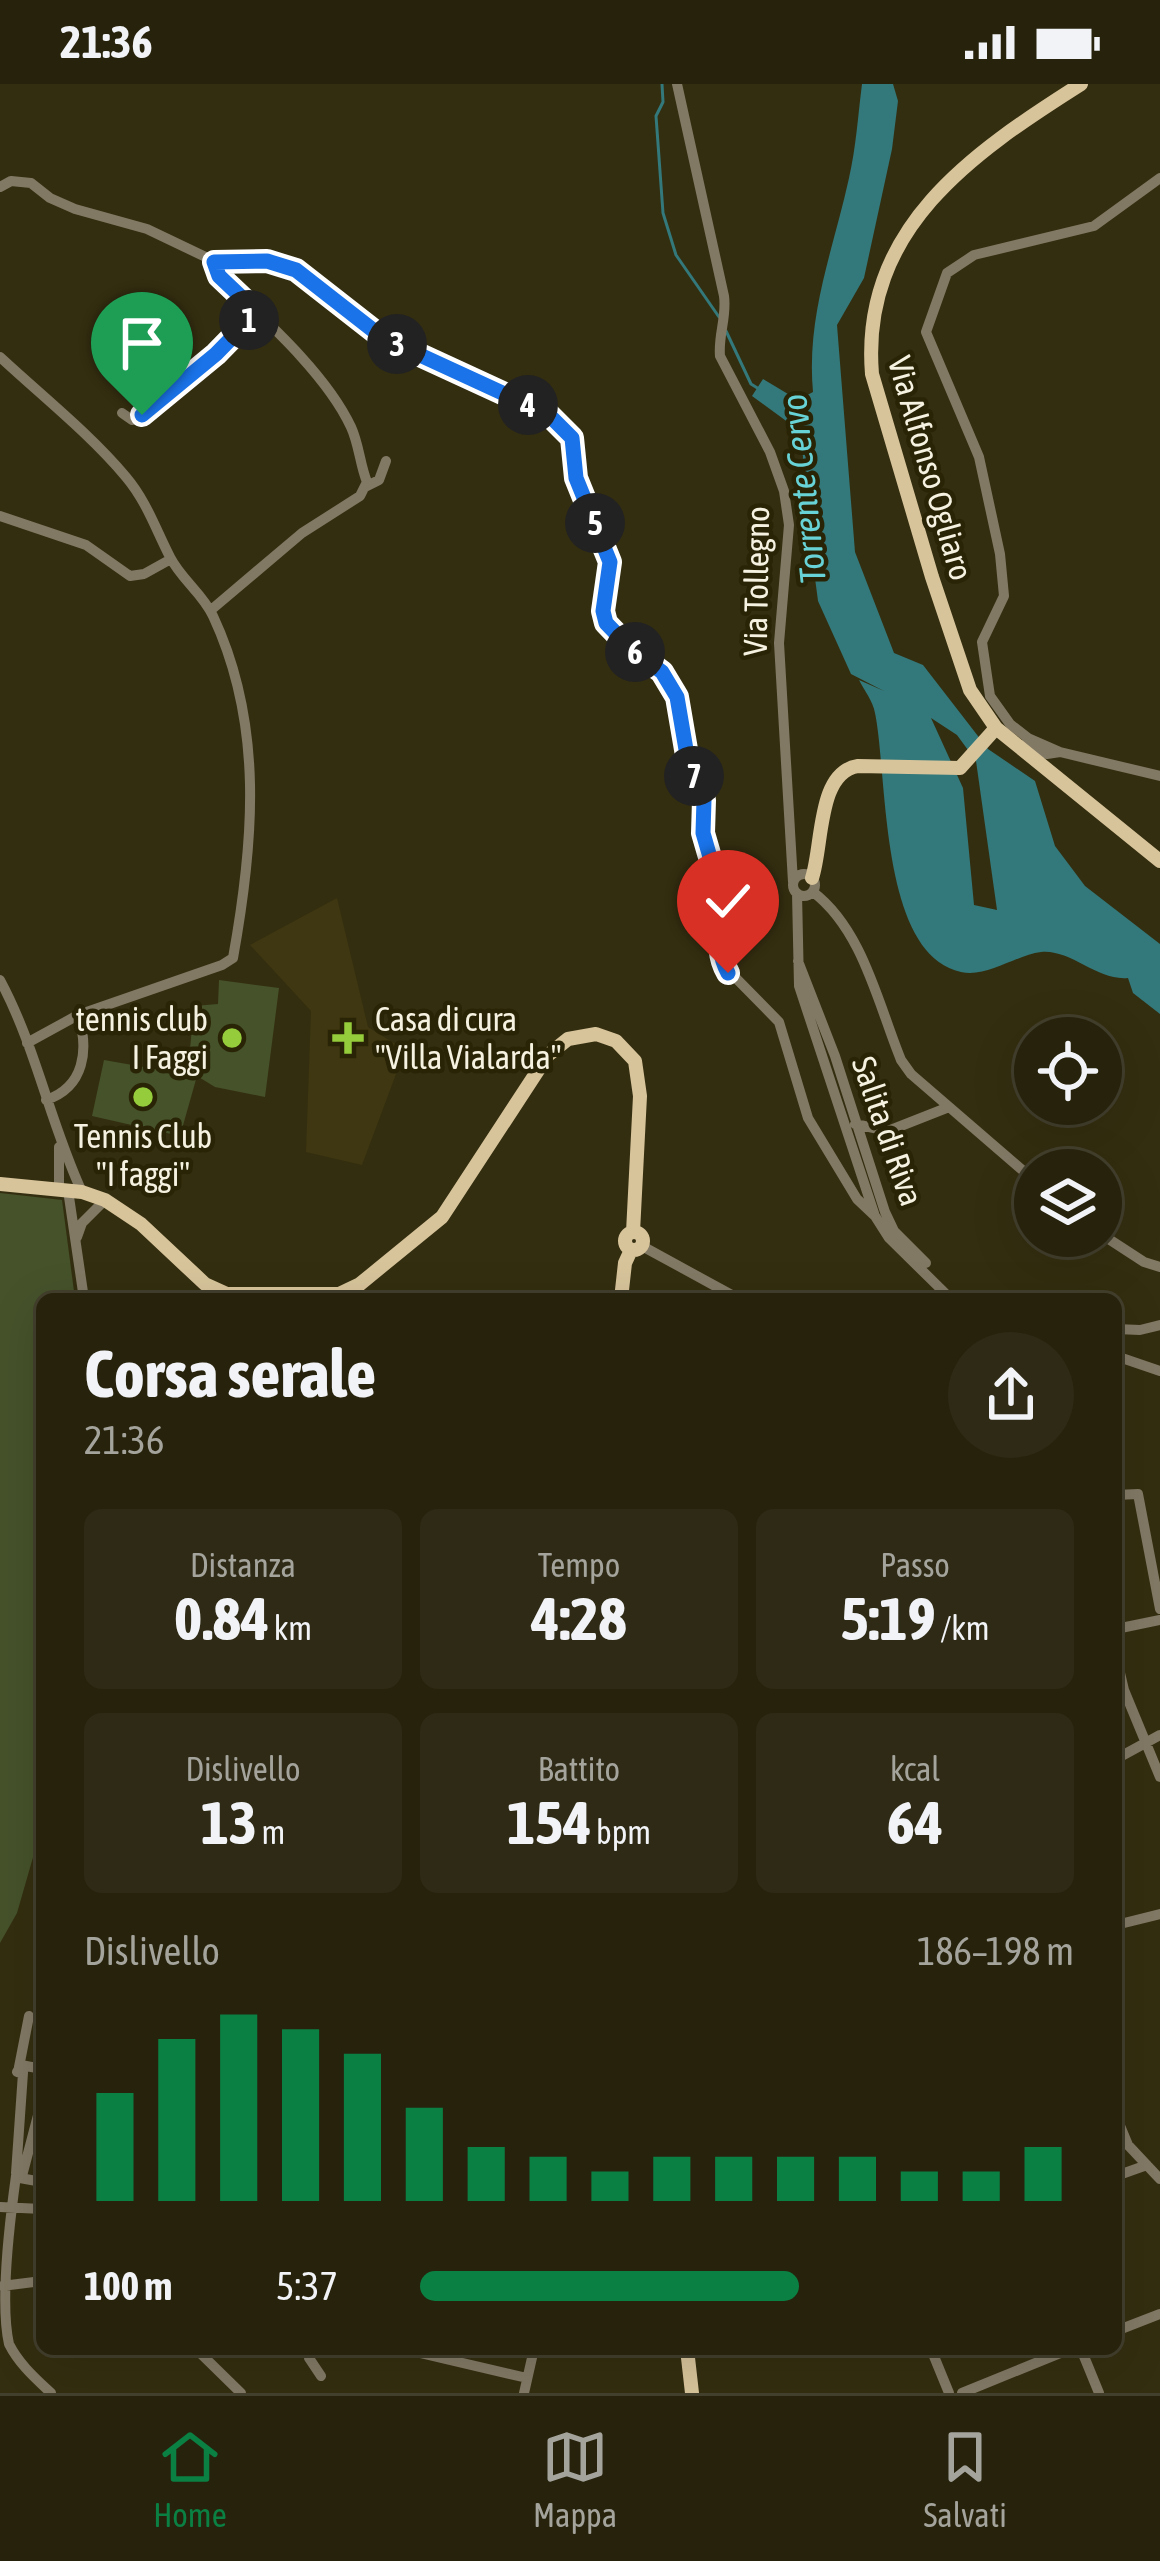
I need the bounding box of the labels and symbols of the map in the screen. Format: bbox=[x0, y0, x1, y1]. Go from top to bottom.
pin: 1 bbox=[219, 290, 279, 350]
pin bbox=[91, 292, 193, 415]
pin: 3 bbox=[367, 314, 427, 374]
street label: Via Alfonso Ogliaro bbox=[881, 352, 981, 584]
pin: 4 bbox=[498, 375, 558, 435]
water label: Torrente Cervo bbox=[772, 392, 834, 586]
pin: 5 bbox=[565, 493, 625, 553]
street label: Via Tollegno bbox=[736, 506, 776, 656]
pin: 6 bbox=[605, 622, 665, 682]
pin: 7 bbox=[664, 746, 724, 806]
pin bbox=[677, 850, 779, 973]
place label: tennis club I Faggi bbox=[76, 1000, 208, 1076]
place label: Casa di cura "Villa Vialarda" bbox=[375, 1000, 562, 1076]
marker: Casa di cura "Villa Vialarda" bbox=[332, 1022, 364, 1054]
marker: tennis club I Faggi bbox=[219, 1025, 245, 1051]
street label: Salita di Riva bbox=[845, 1051, 931, 1211]
marker: Tennis Club "I faggi" bbox=[130, 1084, 156, 1110]
place label: Tennis Club "I faggi" bbox=[74, 1117, 212, 1193]

